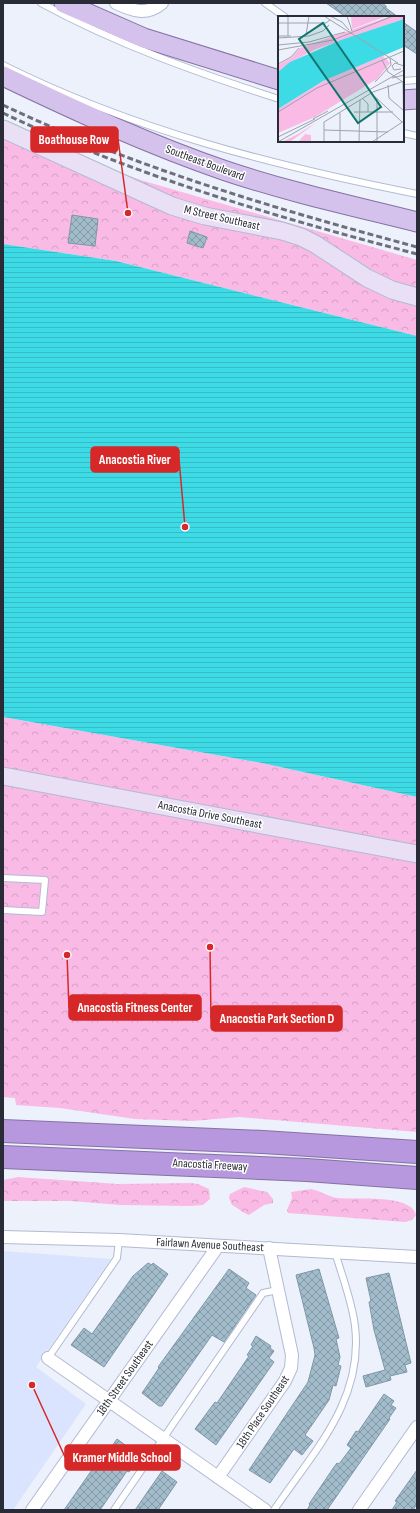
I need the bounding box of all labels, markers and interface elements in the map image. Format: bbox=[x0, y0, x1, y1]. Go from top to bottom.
inset map bbox=[278, 16, 404, 142]
callout: Boathouse Row bbox=[31, 127, 118, 152]
text: Boathouse Row bbox=[39, 132, 110, 148]
street label: Southeast Boulevard bbox=[163, 142, 247, 184]
street label: M Street Southeast bbox=[183, 202, 262, 234]
callout: Anacostia River bbox=[91, 447, 179, 472]
text: Anacostia River bbox=[98, 452, 171, 468]
street label: Anacostia Drive Southeast bbox=[156, 797, 264, 833]
callout: Anacostia Fitness Center bbox=[69, 995, 201, 1020]
text: Anacostia Fitness Center bbox=[76, 1000, 193, 1016]
callout: Anacostia Park Section D bbox=[211, 1006, 342, 1031]
text: Anacostia Park Section D bbox=[219, 1011, 334, 1027]
street label: Anacostia Freeway bbox=[171, 1156, 248, 1174]
street label: Fairlawn Avenue Southeast bbox=[156, 1235, 265, 1255]
street label: 18th Street Southeast bbox=[93, 1337, 157, 1419]
street label: 18th Place Southeast bbox=[233, 1372, 293, 1451]
callout: Kramer Middle School bbox=[65, 1445, 180, 1470]
text: Kramer Middle School bbox=[72, 1450, 172, 1466]

